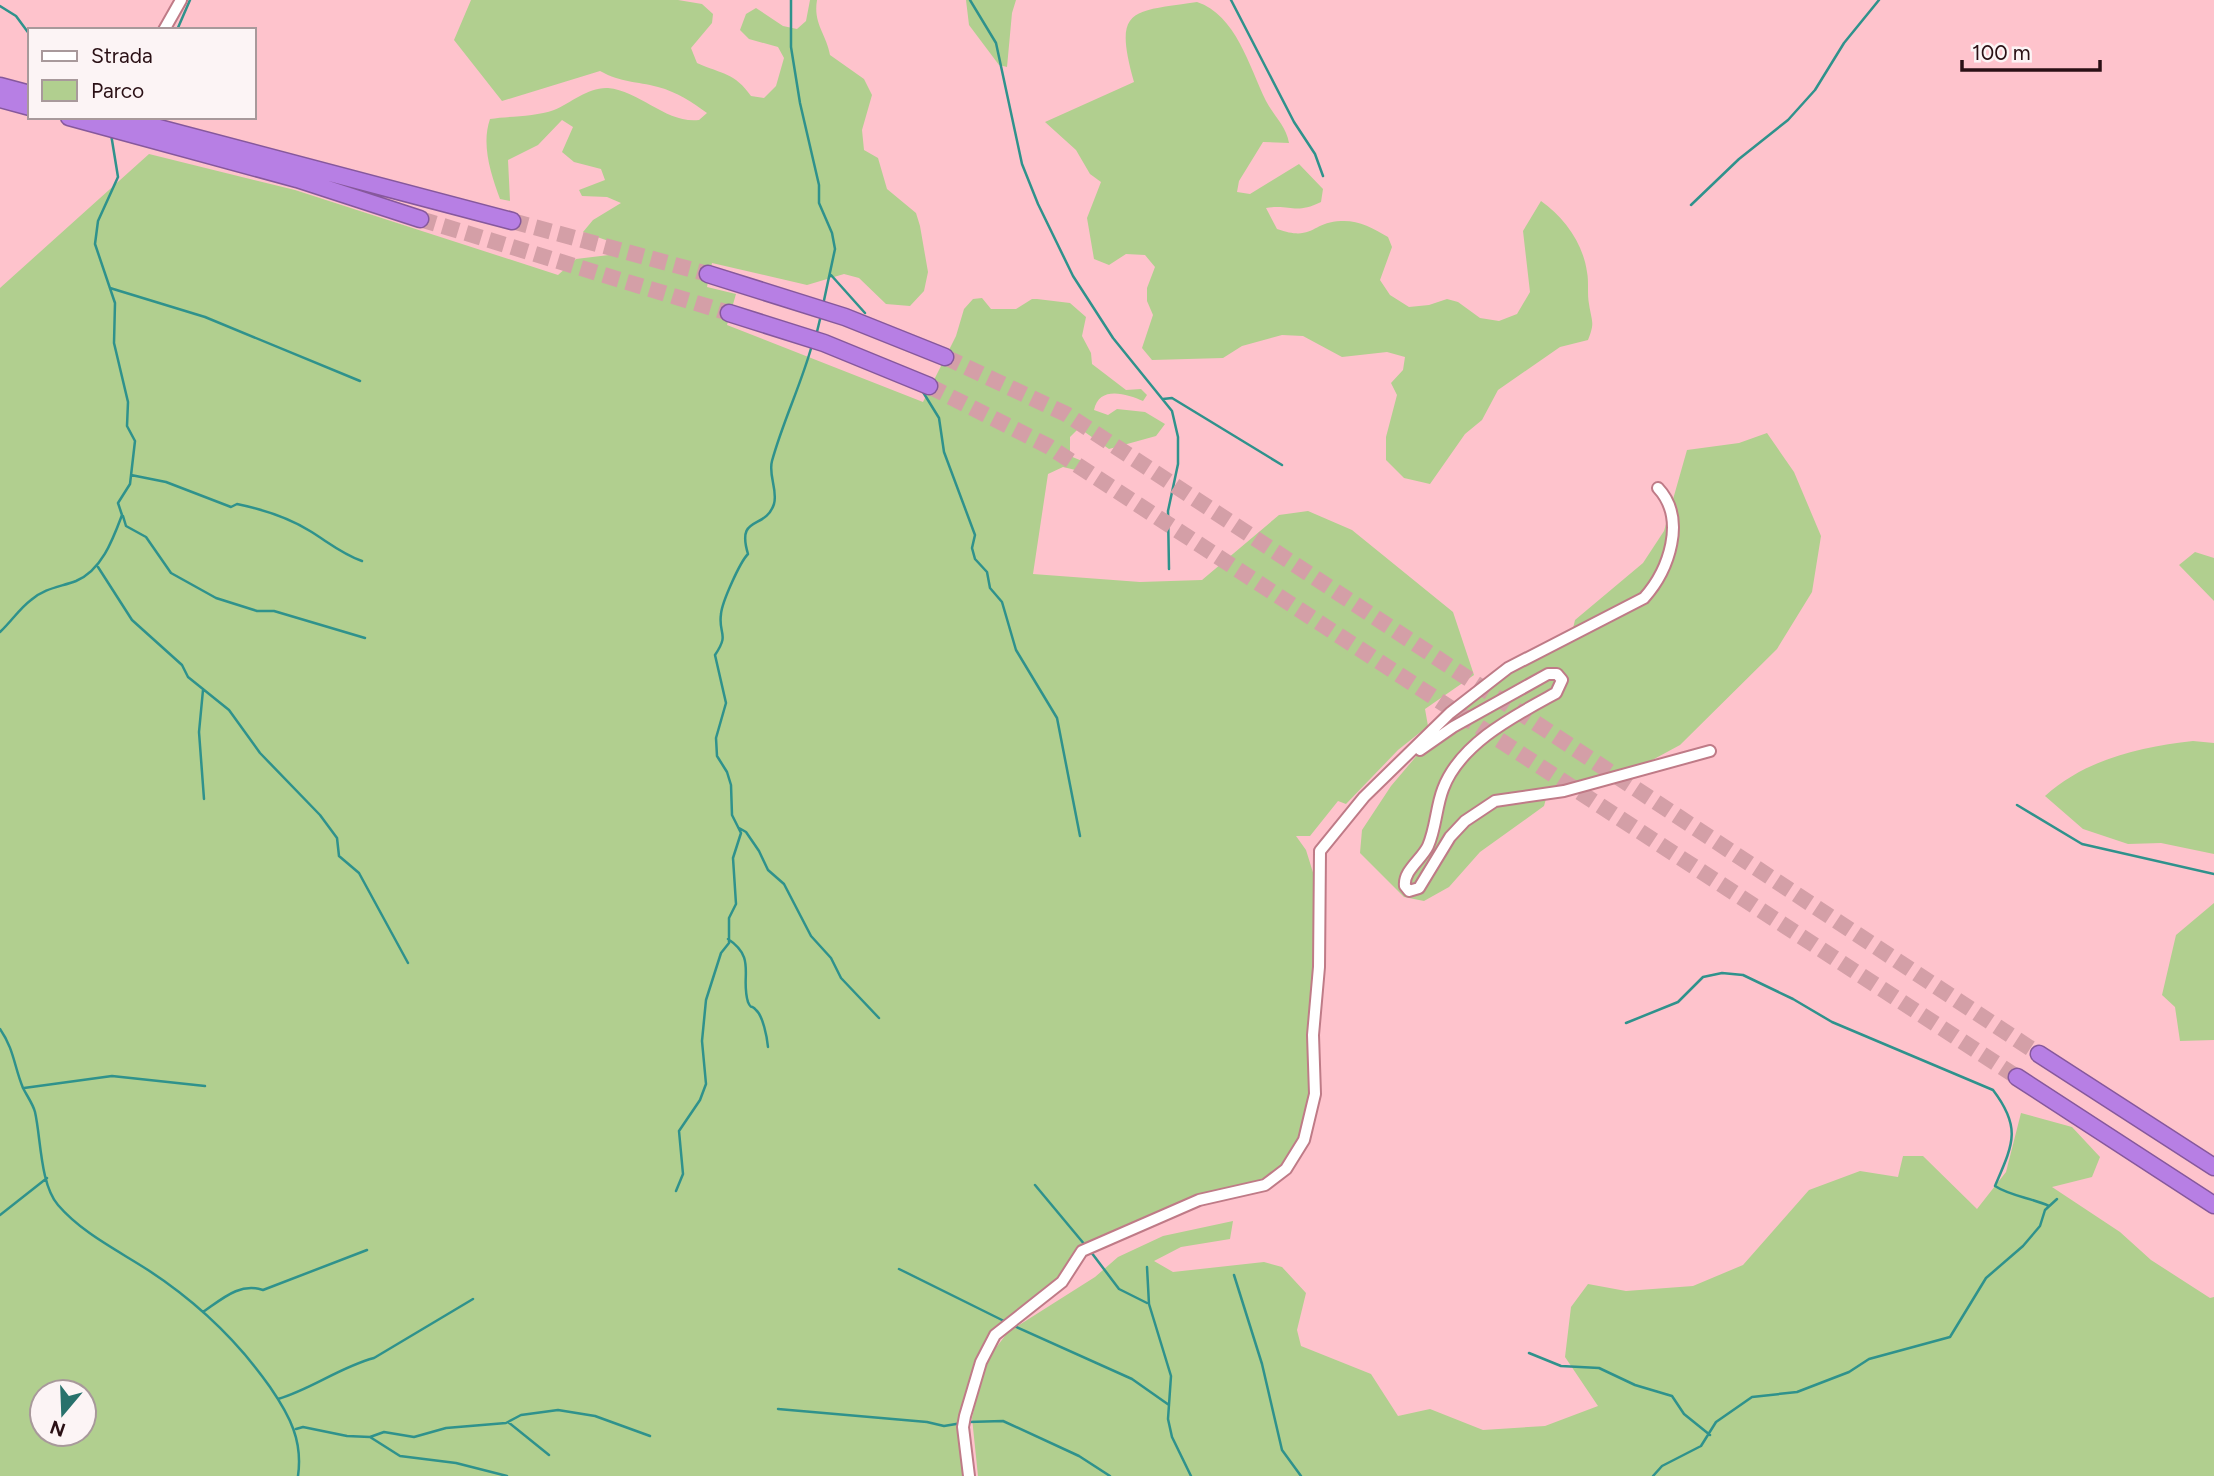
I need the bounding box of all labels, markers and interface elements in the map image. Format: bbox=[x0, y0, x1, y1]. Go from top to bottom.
legend bbox=[28, 28, 256, 119]
scale bar bbox=[1962, 28, 2100, 72]
text: 100 m bbox=[1972, 40, 2031, 65]
text: Strada bbox=[91, 43, 153, 68]
text: Parco bbox=[91, 78, 144, 103]
north arrow bbox=[28, 1378, 98, 1448]
text: N bbox=[47, 1415, 68, 1442]

